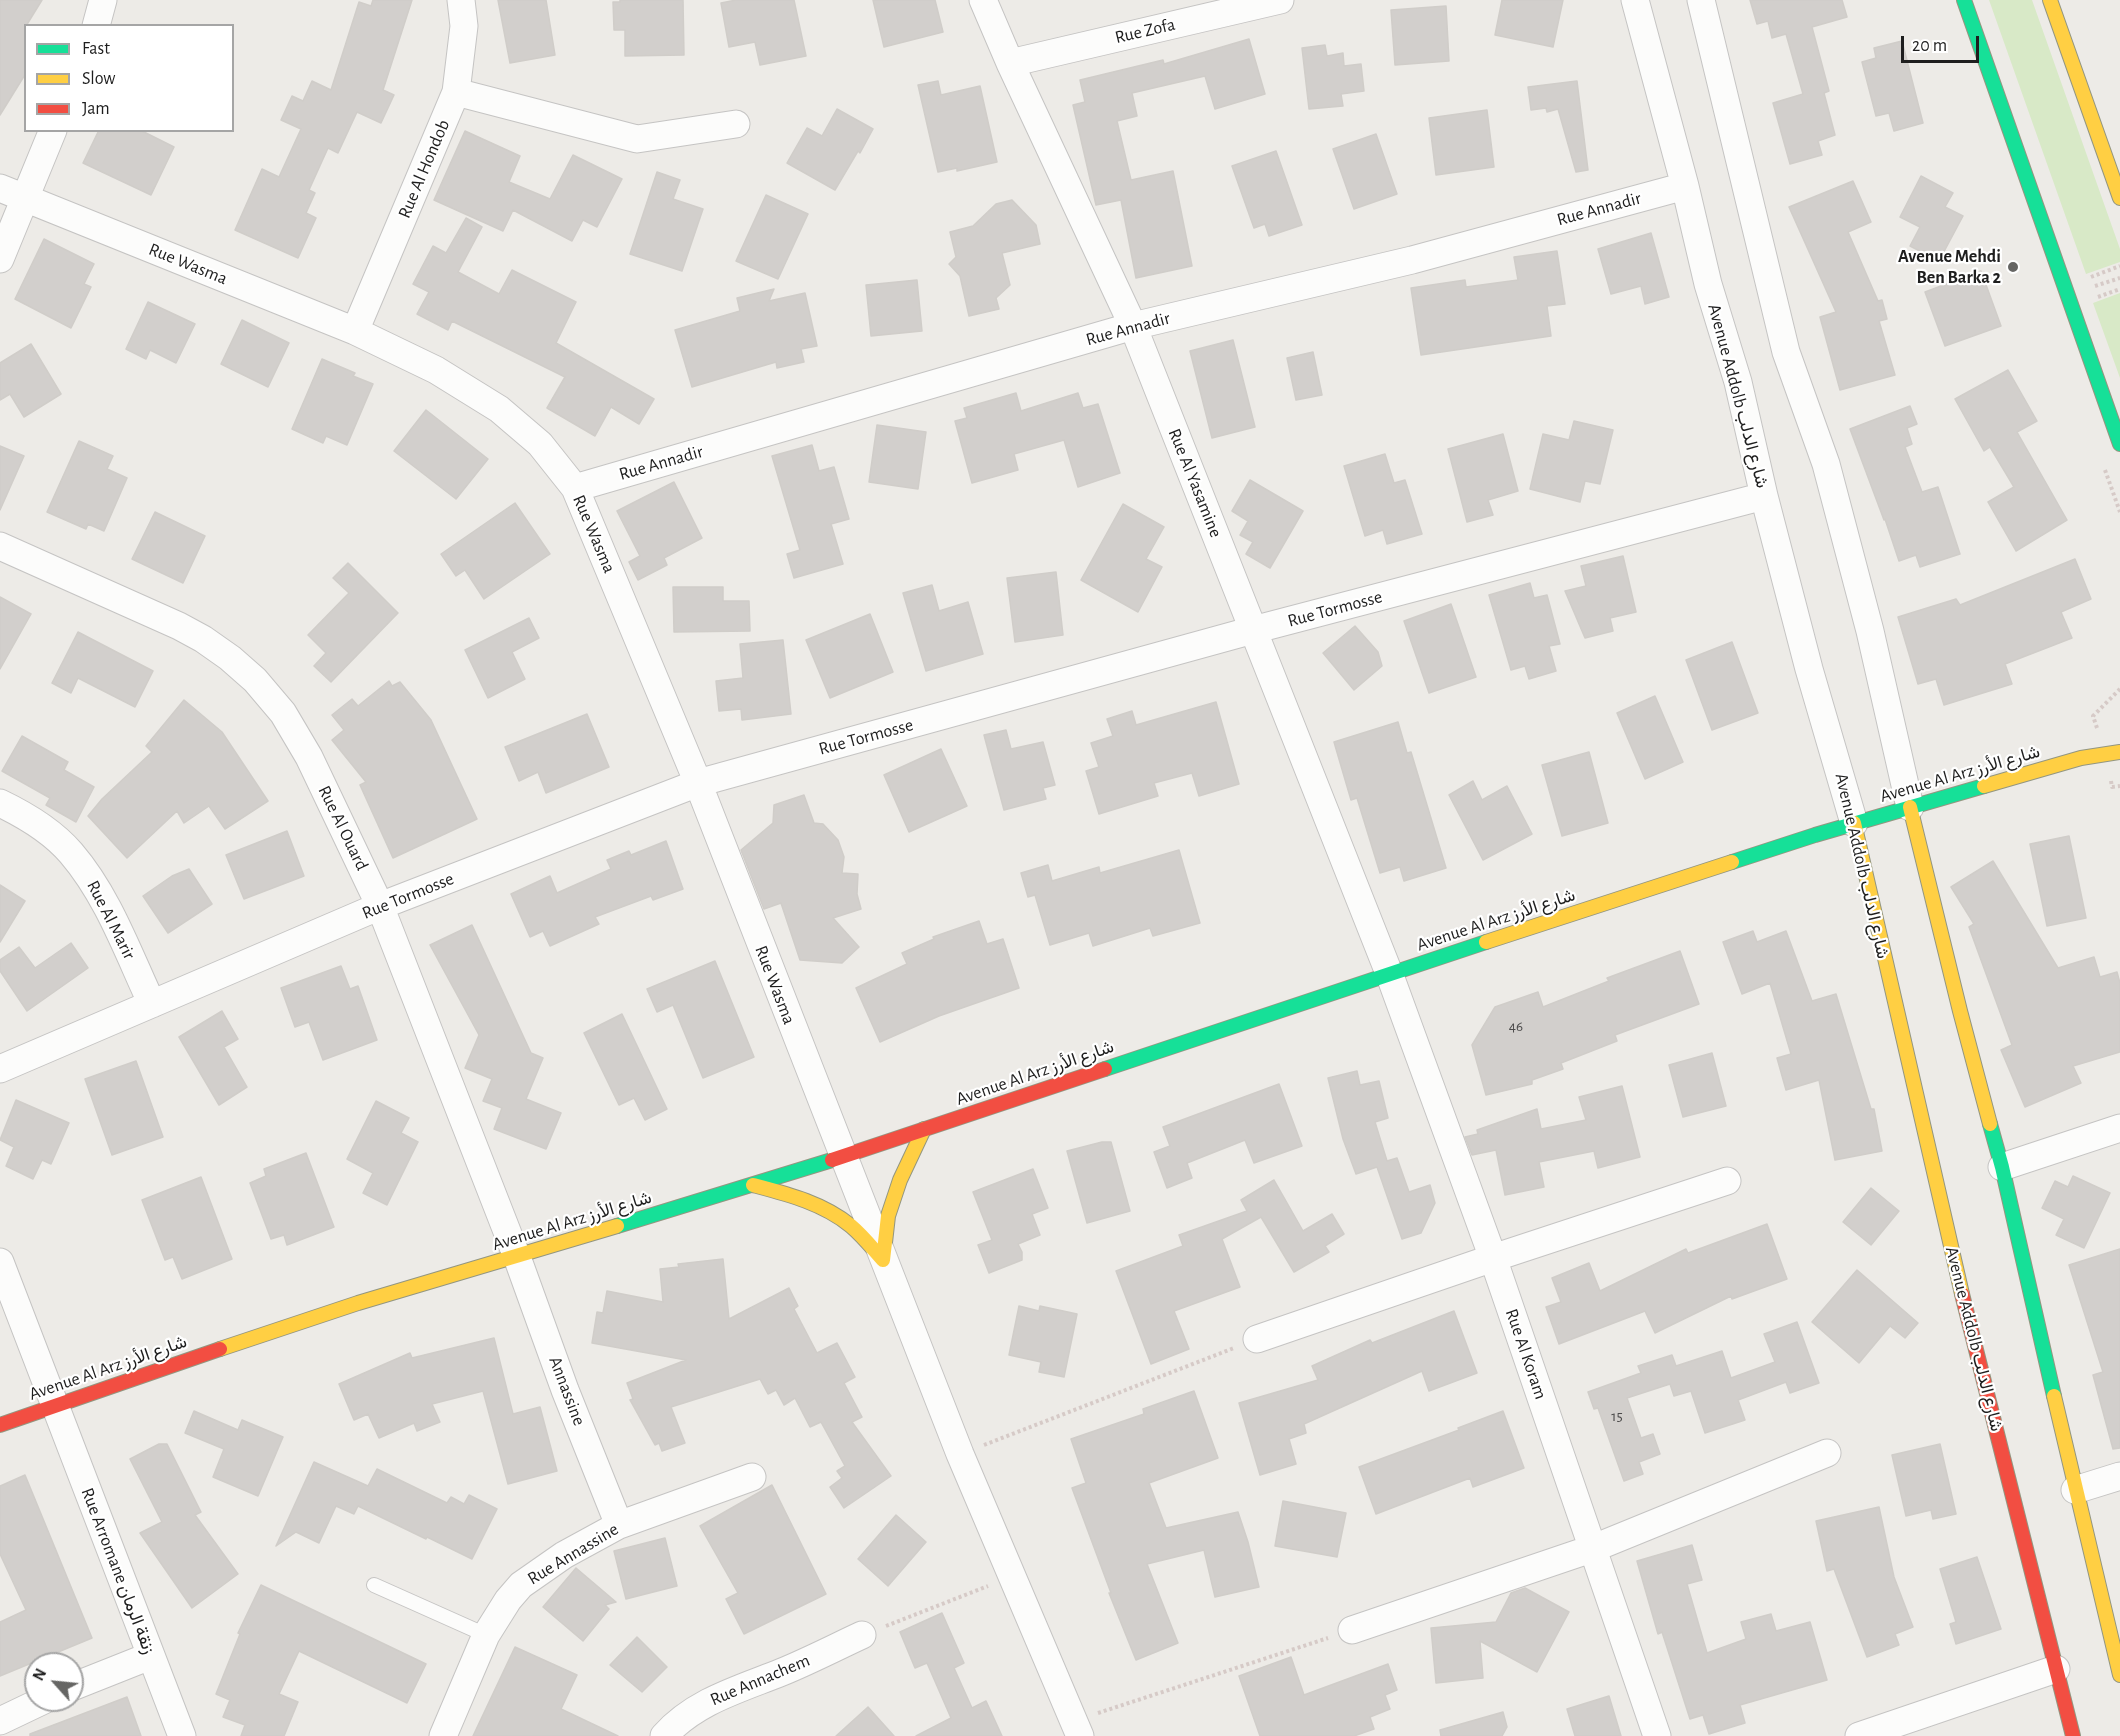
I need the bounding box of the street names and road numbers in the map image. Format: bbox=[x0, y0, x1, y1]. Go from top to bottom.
street label: Rue Zofa bbox=[1113, 14, 1177, 48]
street label: Rue Al Hondob bbox=[394, 116, 454, 222]
street label: Rue Annadir bbox=[1554, 187, 1644, 231]
street label: Rue Wasma bbox=[146, 238, 230, 290]
street label: Avenue Addolb شارع الدلب bbox=[1703, 302, 1773, 490]
street label: Rue Annadir bbox=[1083, 307, 1173, 351]
street label: Rue Al Yasamine bbox=[1163, 425, 1227, 541]
street label: Rue Annadir bbox=[616, 441, 706, 485]
street label: Rue Wasma bbox=[568, 492, 620, 576]
street label: Rue Tormosse bbox=[1285, 586, 1385, 632]
street label: Rue Tormosse bbox=[816, 714, 916, 760]
street label: Avenue Al Arz شارع الأرز bbox=[1878, 741, 2042, 807]
street label: Avenue Addolb شارع الدلب bbox=[1830, 771, 1894, 961]
street label: Rue Al Ouard bbox=[313, 782, 373, 874]
street label: Rue Tormosse bbox=[359, 868, 457, 924]
street label: Rue Al Marir bbox=[82, 877, 140, 963]
street label: Avenue Al Arz شارع الأرز bbox=[1414, 884, 1578, 956]
street label: Rue Wasma bbox=[750, 942, 800, 1028]
street label: Avenue Al Arz شارع الأرز bbox=[953, 1036, 1117, 1110]
street label: Avenue Al Arz شارع الأرز bbox=[490, 1187, 654, 1255]
street label: Avenue Addolb شارع الدلب bbox=[1941, 1244, 2007, 1434]
street label: Rue Al Koram bbox=[1500, 1306, 1552, 1402]
street label: Avenue Al Arz شارع الأرز bbox=[26, 1331, 190, 1405]
street label: Annassine bbox=[544, 1353, 590, 1429]
street label: Rue Arromane زنقة الرمان bbox=[76, 1485, 160, 1657]
street label: Rue Annassine bbox=[524, 1518, 622, 1590]
street label: Rue Annachem bbox=[707, 1649, 813, 1711]

